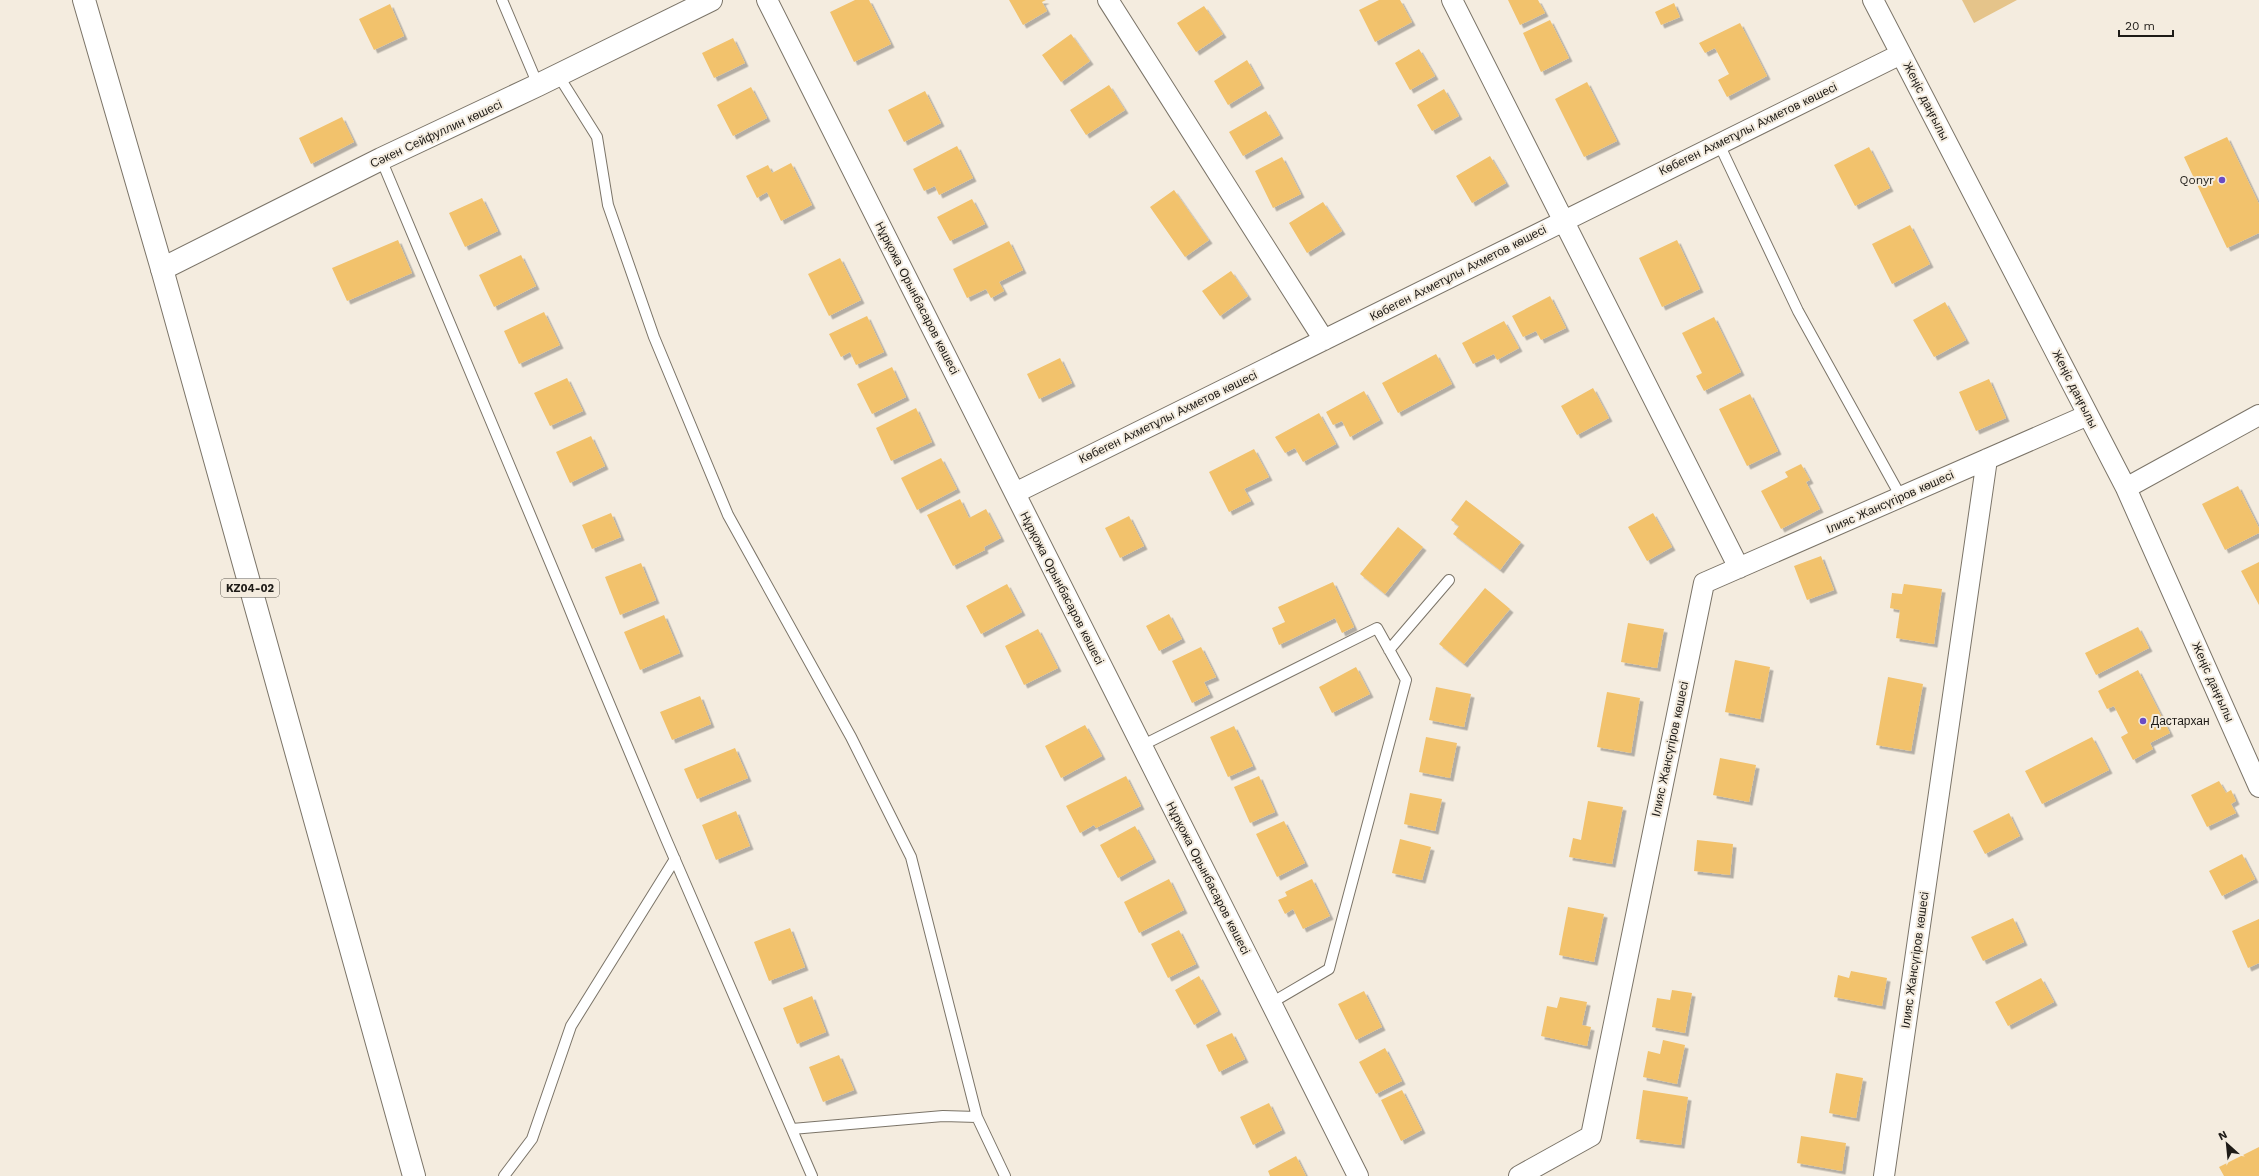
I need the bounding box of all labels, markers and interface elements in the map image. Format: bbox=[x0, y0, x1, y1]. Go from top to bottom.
scale bar bbox=[2119, 12, 2173, 38]
text: 20 m bbox=[2125, 19, 2155, 33]
street label: Жеңіс даңғылы bbox=[1900, 60, 1952, 142]
street label: Көбеген Ахметұлы Ахметов көшесі bbox=[1657, 80, 1839, 178]
street label: Сәкен Сейфуллин көшесі bbox=[368, 97, 504, 171]
place label: Qonyr bbox=[2179, 173, 2214, 187]
marker: Qonyr bbox=[2217, 175, 2227, 185]
street label: Нұрқожа Орынбасаров көшесі bbox=[872, 219, 962, 377]
street label: Көбеген Ахметұлы Ахметов көшесі bbox=[1367, 222, 1549, 324]
street label: Жеңіс даңғылы bbox=[2049, 348, 2101, 430]
street label: Көбеген Ахметұлы Ахметов көшесі bbox=[1077, 368, 1259, 466]
street label: Ілияс Жансүгіров көшесі bbox=[1824, 468, 1956, 536]
street label: Нұрқожа Орынбасаров көшесі bbox=[1017, 509, 1107, 667]
road number: KZ04-02 bbox=[221, 579, 279, 597]
street label: Жеңіс даңғылы bbox=[2189, 640, 2237, 724]
street label: Ілияс Жансүгіров көшесі bbox=[1649, 680, 1691, 818]
place label: Дастархан bbox=[2151, 714, 2210, 728]
marker: Дастархан bbox=[2138, 716, 2148, 726]
street label: Нұрқожа Орынбасаров көшесі bbox=[1163, 799, 1253, 957]
street label: Ілияс Жансүгіров көшесі bbox=[1898, 891, 1932, 1029]
north arrow bbox=[2207, 1124, 2247, 1164]
text: N bbox=[2216, 1128, 2229, 1143]

